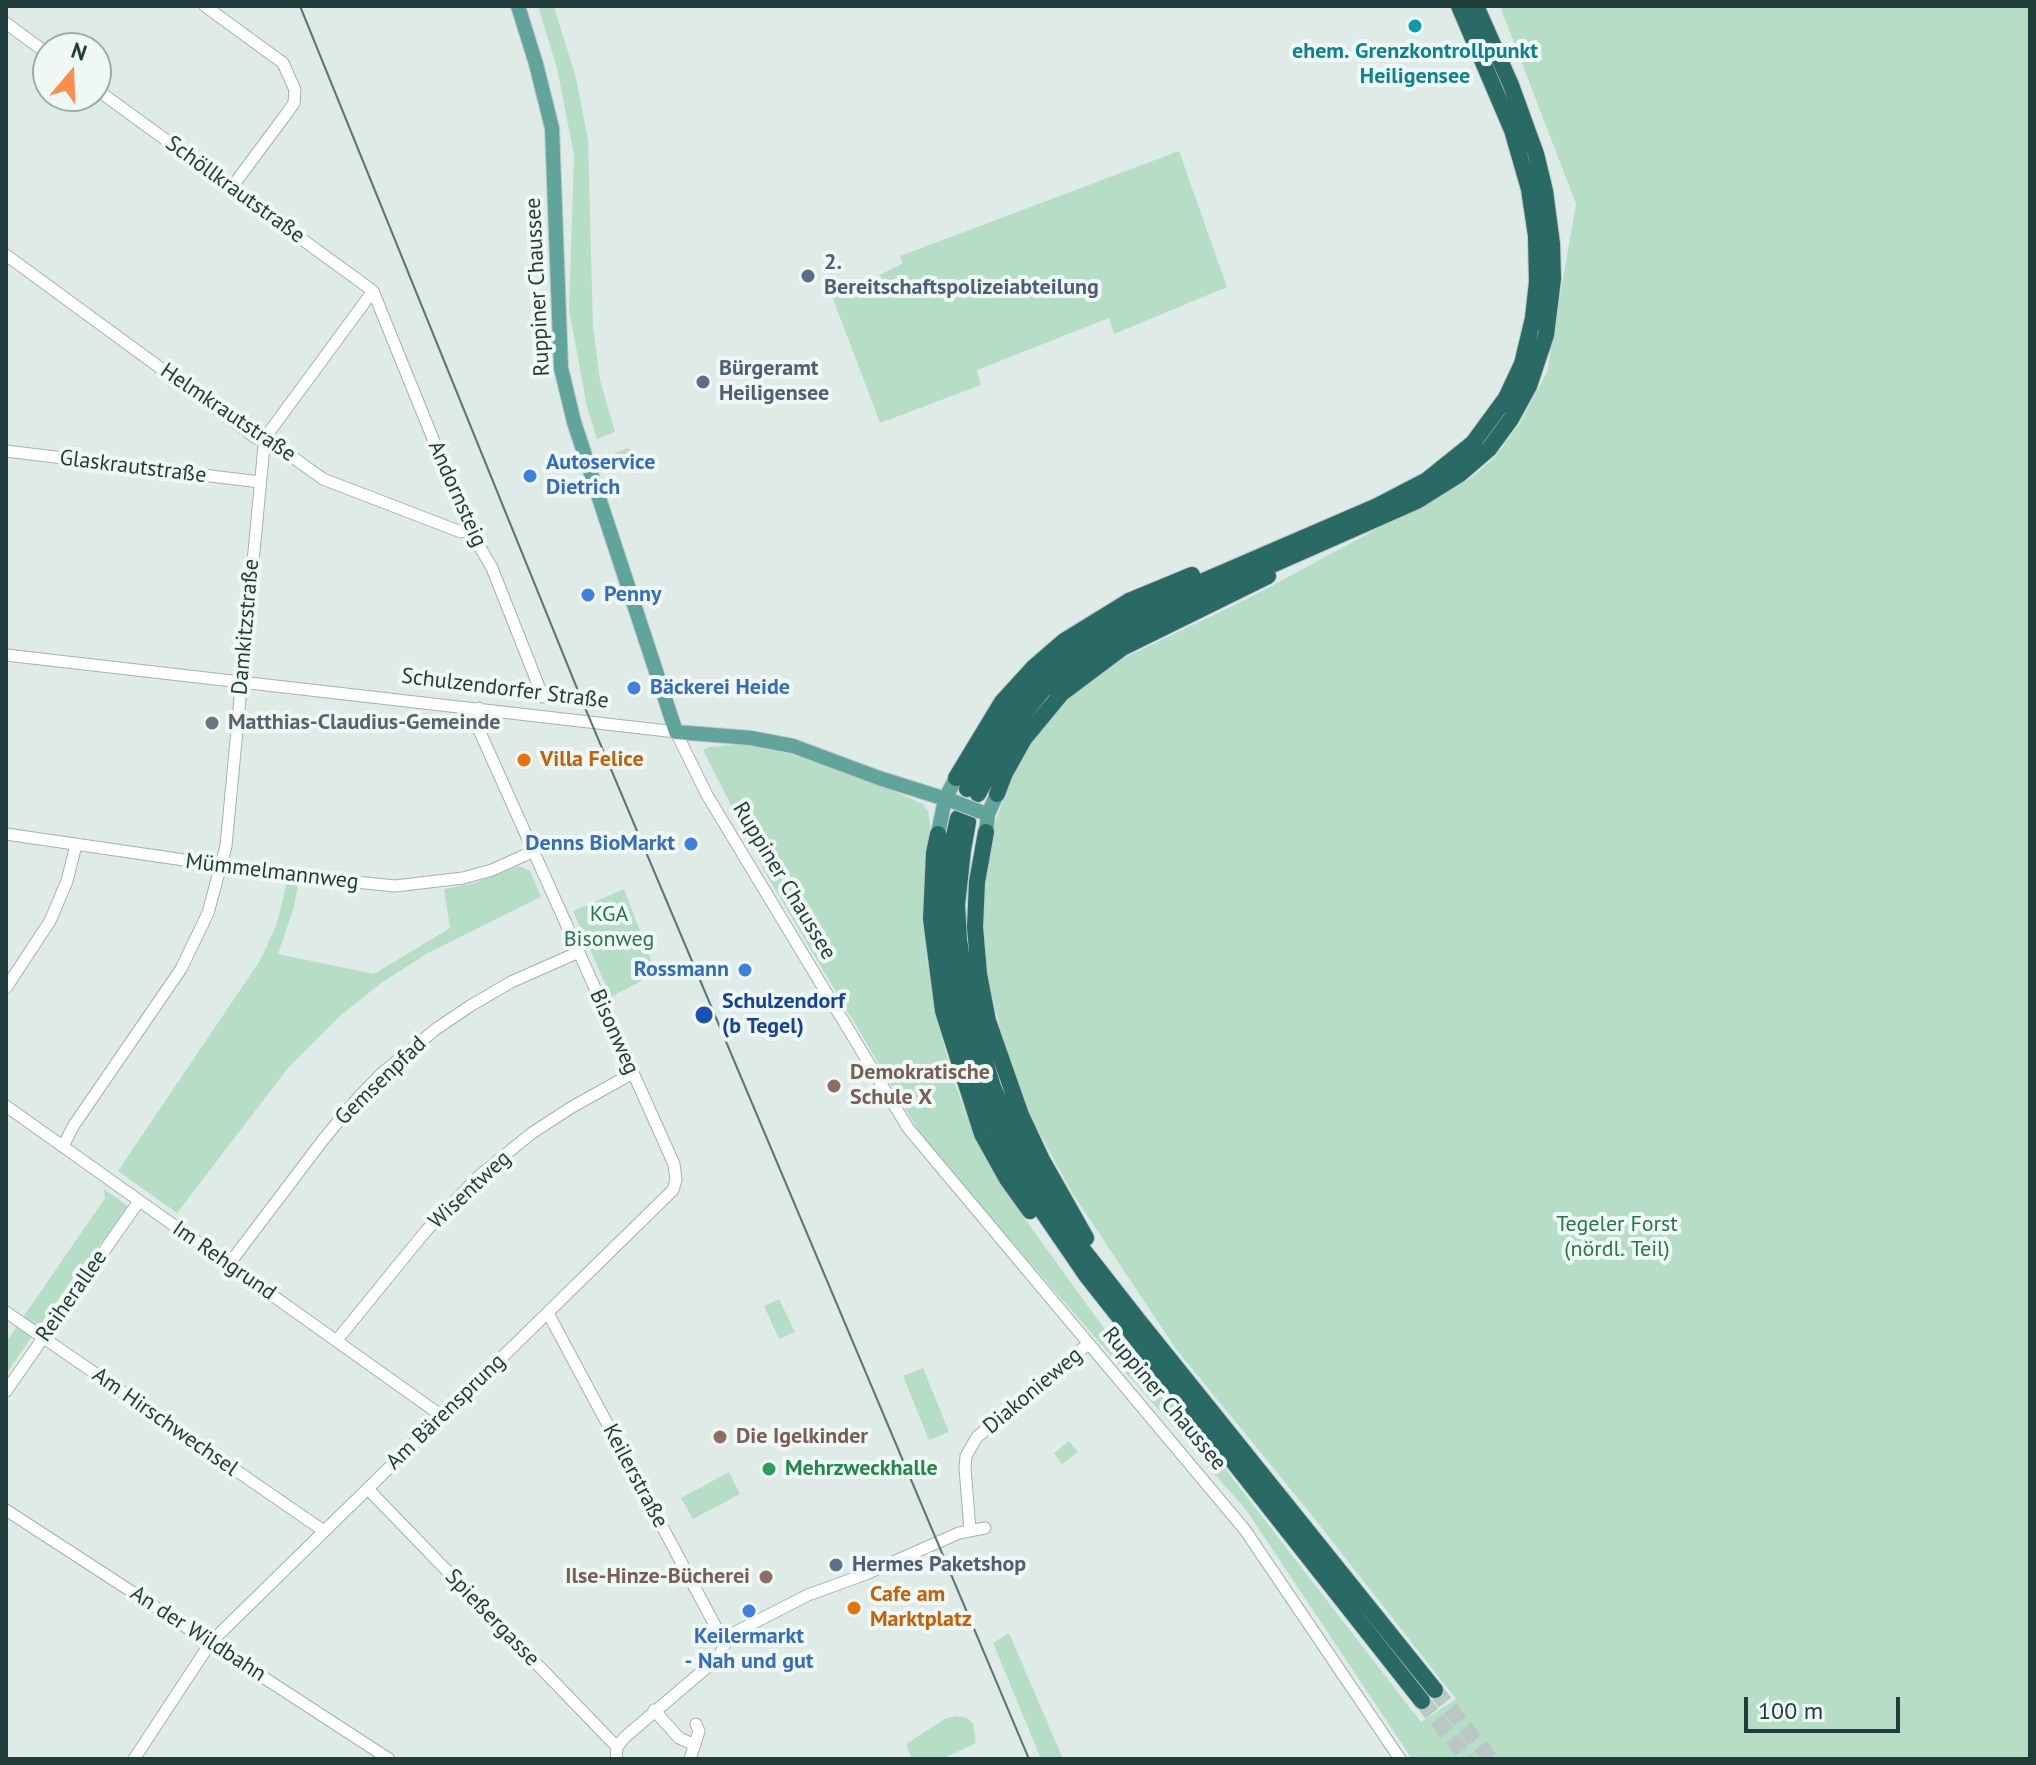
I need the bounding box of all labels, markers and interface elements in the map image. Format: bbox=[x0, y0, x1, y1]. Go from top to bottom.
marker: ehem. Grenzkontrollpunkt Heiligensee bbox=[1406, 17, 1424, 35]
north arrow bbox=[32, 32, 112, 112]
text: N bbox=[68, 36, 91, 67]
place label: ehem. Grenzkontrollpunkt Heiligensee bbox=[1292, 39, 1538, 90]
street label: Schöllkrautstraße bbox=[160, 131, 310, 249]
street label: Ruppiner Chaussee bbox=[520, 197, 556, 377]
place label: 2. Bereitschaftspolizeiabteilung bbox=[824, 250, 1099, 302]
marker: 2. Bereitschaftspolizeiabteilung bbox=[799, 267, 817, 285]
place label: Bürgeramt Heiligensee bbox=[719, 356, 829, 408]
street label: Helmkrautstraße bbox=[155, 358, 301, 468]
marker: Bürgeramt Heiligensee bbox=[694, 373, 712, 391]
street label: Andornsteig bbox=[422, 437, 492, 551]
street label: Glaskrautstraße bbox=[58, 445, 208, 489]
place label: Autoservice Dietrich bbox=[546, 450, 655, 502]
marker: Autoservice Dietrich bbox=[521, 467, 539, 485]
street label: Damkitzstraße bbox=[227, 558, 265, 696]
place label: Penny bbox=[604, 582, 661, 608]
marker: Penny bbox=[579, 586, 597, 604]
street label: Schulzendorfer Straße bbox=[400, 663, 610, 715]
place label: Bäckerei Heide bbox=[650, 675, 790, 701]
marker: Bäckerei Heide bbox=[625, 679, 643, 697]
place label: Matthias-Claudius-Gemeinde bbox=[228, 710, 500, 736]
marker: Matthias-Claudius-Gemeinde bbox=[203, 714, 221, 732]
place label: Villa Felice bbox=[540, 747, 644, 773]
marker: Villa Felice bbox=[515, 751, 533, 769]
street label: Ruppiner Chaussee bbox=[727, 797, 841, 965]
place label: Denns BioMarkt bbox=[525, 831, 675, 857]
marker: Denns BioMarkt bbox=[682, 835, 700, 853]
street label: Mümmelmannweg bbox=[184, 848, 360, 896]
park label: KGA Bisonweg bbox=[564, 902, 654, 954]
place label: Rossmann bbox=[634, 957, 729, 983]
marker: Rossmann bbox=[736, 961, 754, 979]
street label: Bisonweg bbox=[584, 985, 644, 1079]
place label: Schulzendorf (b Tegel) bbox=[722, 989, 845, 1040]
marker: Schulzendorf (b Tegel) bbox=[693, 1004, 715, 1026]
street label: Gemsenpfad bbox=[330, 1031, 432, 1131]
place label: Demokratische Schule X bbox=[850, 1060, 990, 1112]
marker: Demokratische Schule X bbox=[825, 1077, 843, 1095]
street label: Wisentweg bbox=[423, 1145, 517, 1235]
park label: Tegeler Forst (nördl. Teil) bbox=[1556, 1212, 1678, 1264]
street label: Im Rehgrund bbox=[167, 1216, 281, 1306]
street label: Reiherallee bbox=[31, 1245, 113, 1347]
street label: Ruppiner Chaussee bbox=[1096, 1322, 1232, 1476]
street label: Diakonieweg bbox=[978, 1342, 1088, 1440]
street label: Am Bärensprung bbox=[381, 1349, 511, 1475]
street label: Am Hirschwechsel bbox=[87, 1362, 243, 1482]
street label: Keilerstraße bbox=[597, 1420, 673, 1532]
place label: Die Igelkinder bbox=[736, 1424, 868, 1450]
marker: Die Igelkinder bbox=[711, 1428, 729, 1446]
place label: Mehrzweckhalle bbox=[785, 1456, 938, 1482]
marker: Mehrzweckhalle bbox=[760, 1460, 778, 1478]
place label: Hermes Paketshop bbox=[852, 1552, 1026, 1578]
marker: Hermes Paketshop bbox=[827, 1556, 845, 1574]
street label: Spießergasse bbox=[439, 1564, 545, 1672]
place label: Ilse-Hinze-Bücherei bbox=[565, 1564, 750, 1590]
marker: Ilse-Hinze-Bücherei bbox=[757, 1568, 775, 1586]
street label: An der Wildbahn bbox=[125, 1580, 271, 1688]
place label: Cafe am Marktplatz bbox=[870, 1582, 972, 1634]
marker: Cafe am Marktplatz bbox=[845, 1599, 863, 1617]
marker: Keilermarkt - Nah und gut bbox=[740, 1602, 758, 1620]
place label: Keilermarkt - Nah und gut bbox=[685, 1624, 813, 1676]
scale bar bbox=[1748, 1681, 1904, 1731]
text: 100 m bbox=[1758, 1695, 1823, 1726]

